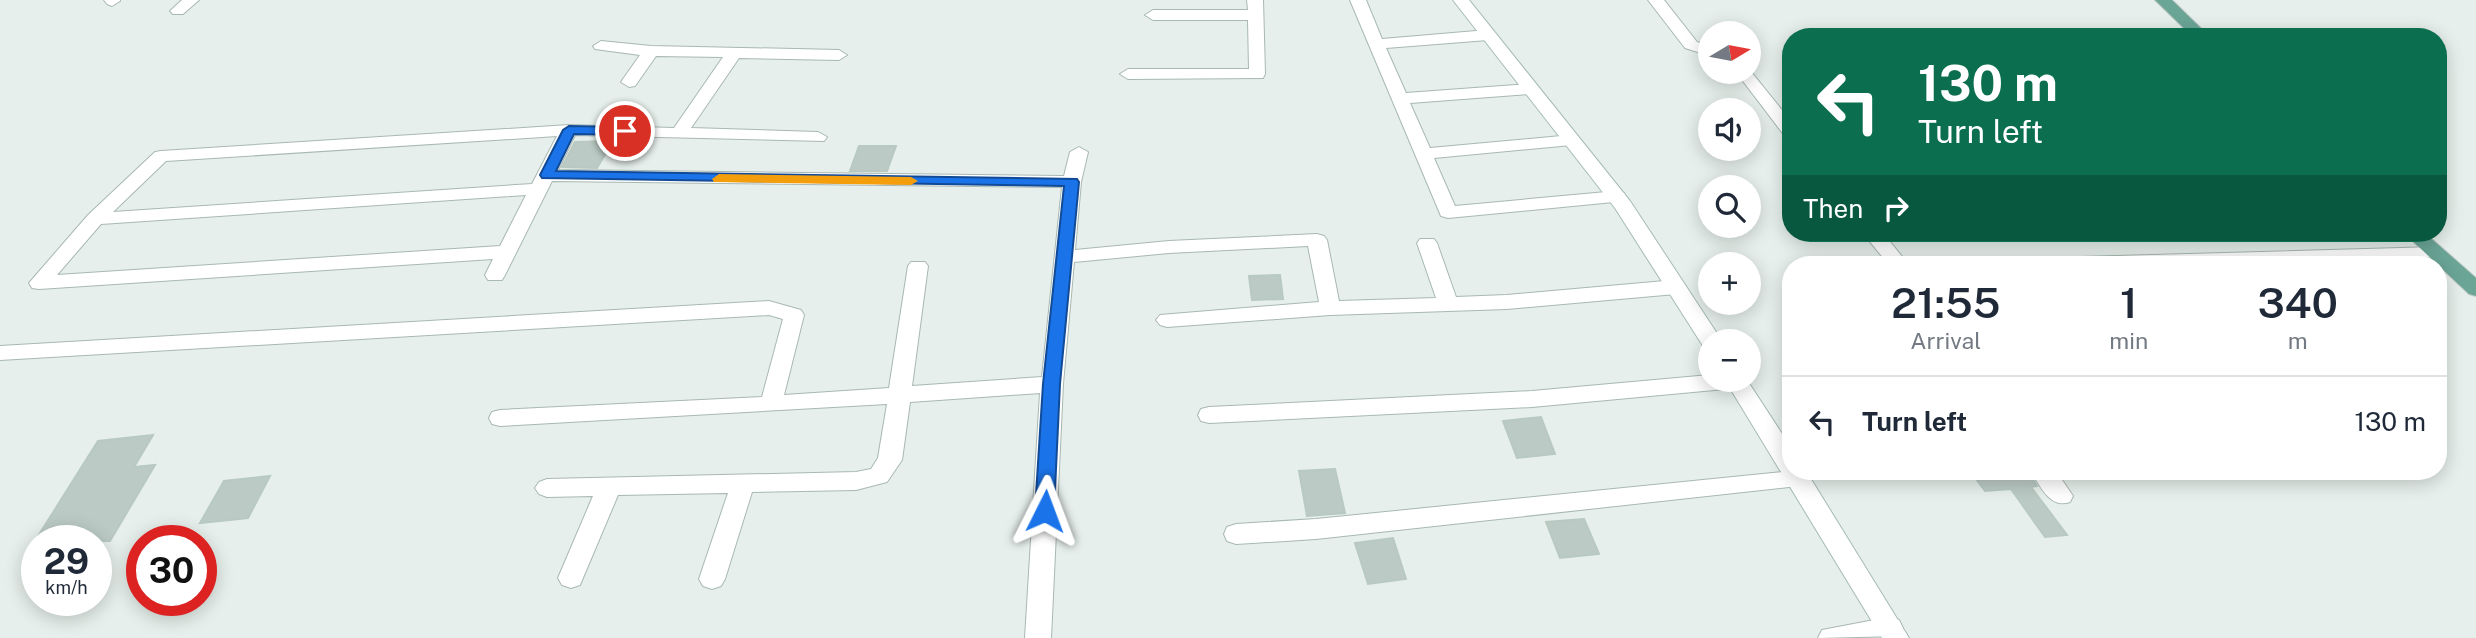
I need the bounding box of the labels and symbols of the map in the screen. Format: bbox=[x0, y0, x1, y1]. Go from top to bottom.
north arrow bbox=[1698, 21, 1760, 84]
pin bbox=[595, 101, 655, 161]
position arrow bbox=[1008, 474, 1082, 548]
speed limit sign: 30 bbox=[126, 525, 217, 616]

